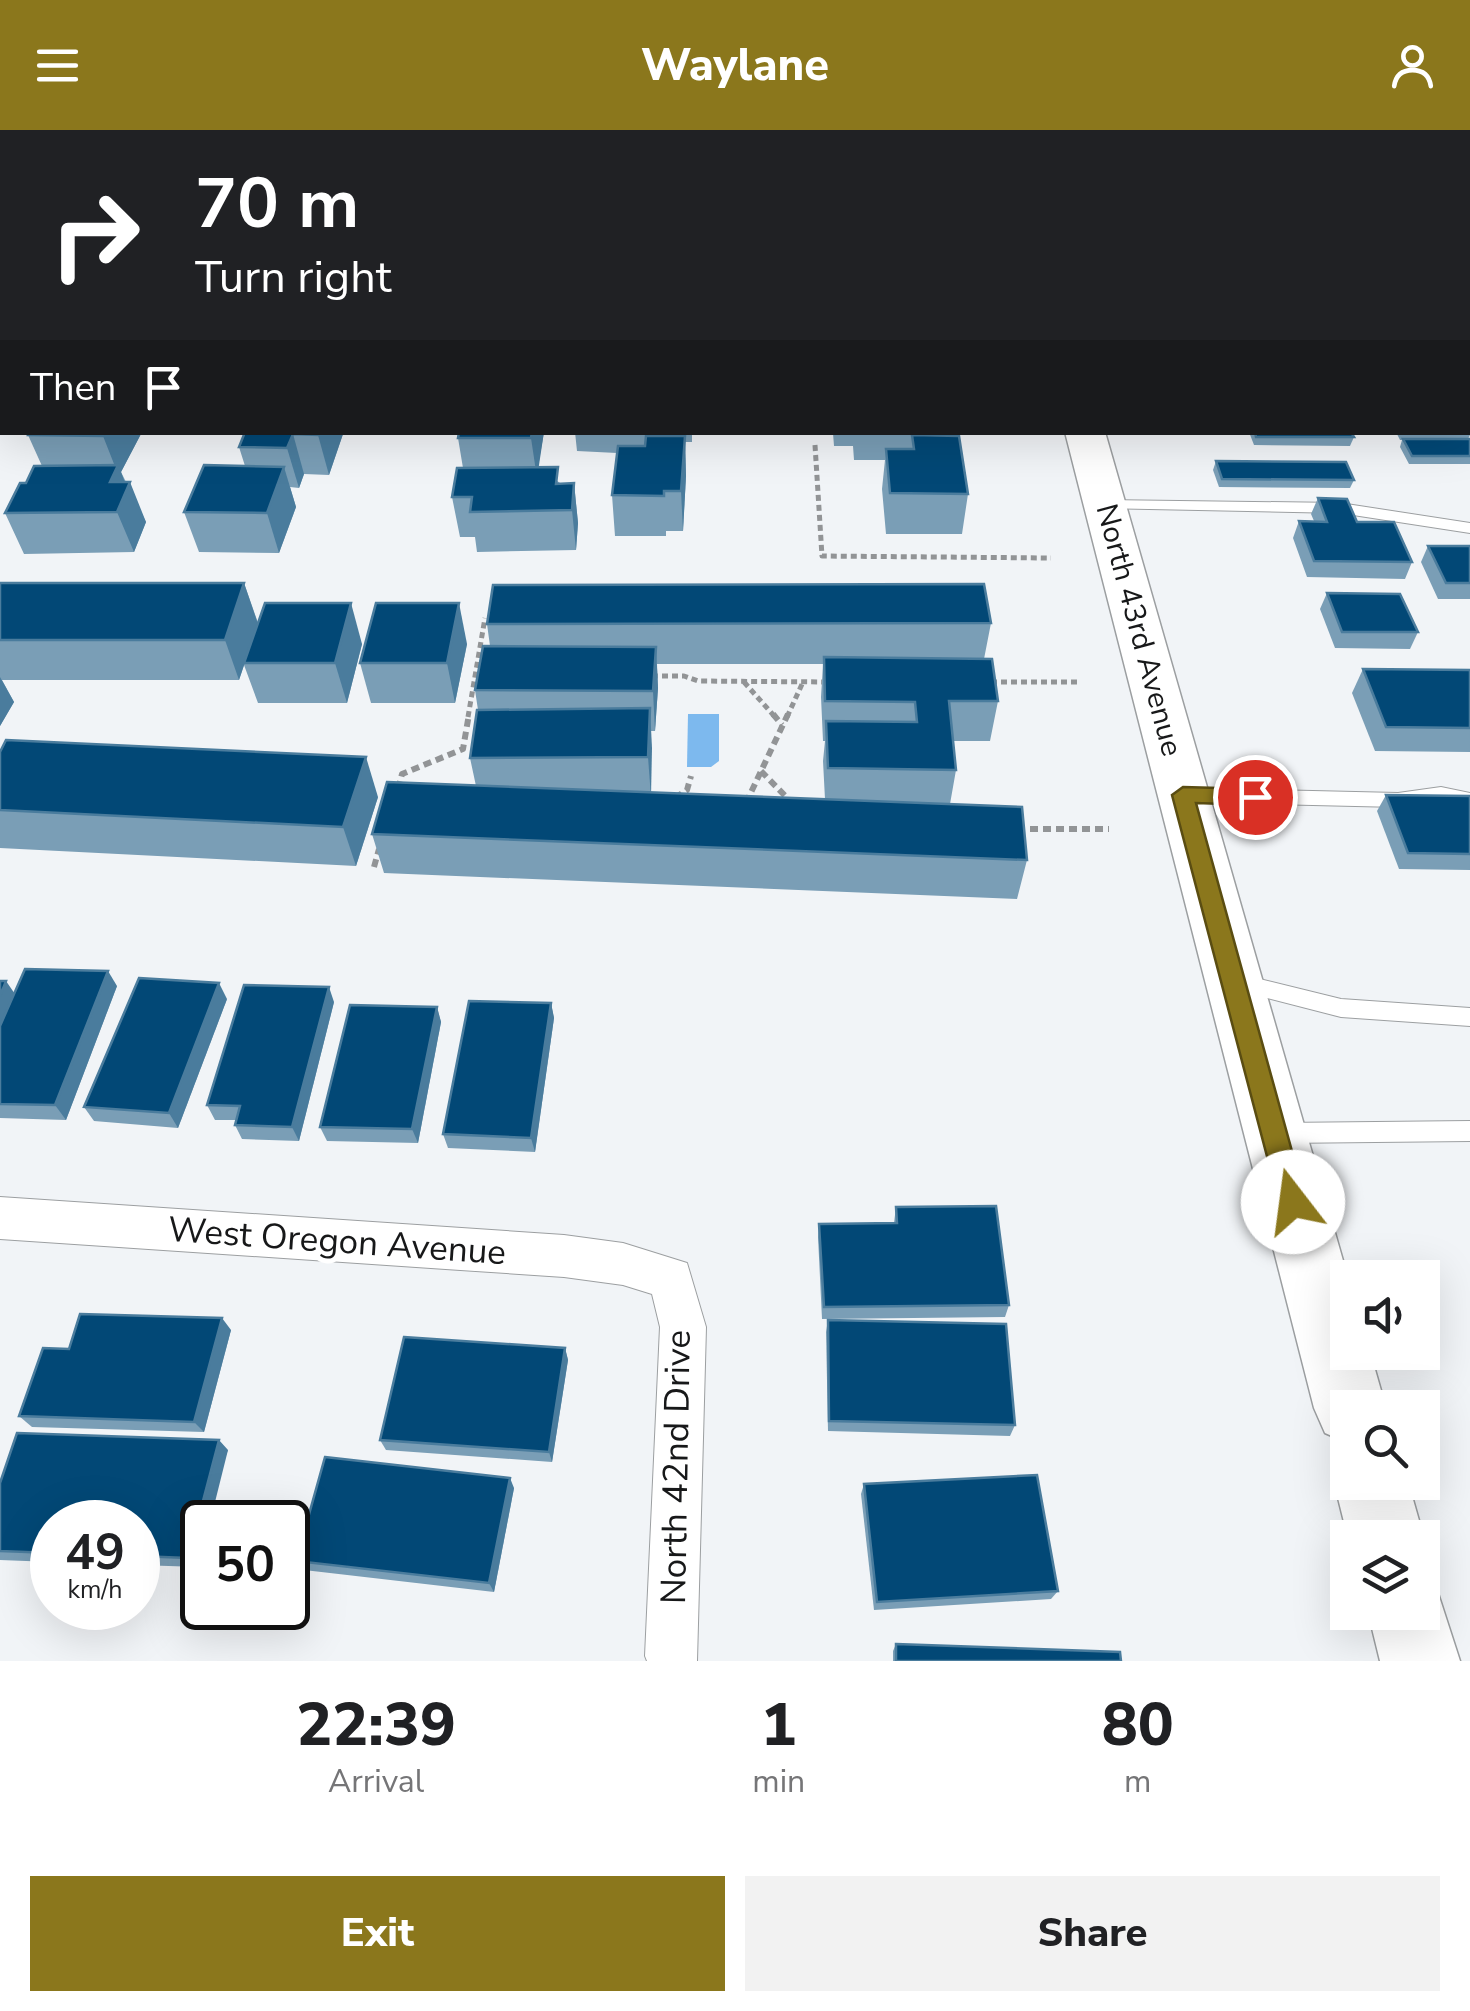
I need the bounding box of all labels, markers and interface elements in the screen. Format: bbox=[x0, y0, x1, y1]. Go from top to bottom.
text: Waylane bbox=[641, 35, 829, 96]
icon: menu bbox=[30, 38, 85, 93]
icon: person bbox=[1385, 38, 1440, 93]
text: 70 m bbox=[195, 156, 359, 252]
icon: right bbox=[30, 170, 160, 300]
text: Turn right bbox=[195, 247, 392, 308]
icon: arrive bbox=[136, 360, 191, 415]
text: Then bbox=[30, 362, 116, 413]
street label: North 43rd Avenue bbox=[1086, 499, 1192, 761]
pin bbox=[1213, 755, 1298, 840]
icon: arrive bbox=[1228, 770, 1283, 825]
position arrow bbox=[1241, 1150, 1345, 1254]
street label: West Oregon Avenue bbox=[166, 1206, 508, 1276]
map controls bbox=[1330, 1260, 1440, 1630]
button: sound bbox=[1330, 1260, 1440, 1370]
street label: North 42nd Drive bbox=[650, 1329, 702, 1605]
button: search bbox=[1330, 1390, 1440, 1500]
speed limit sign: 50 bbox=[180, 1500, 310, 1630]
text: 49 bbox=[65, 1518, 125, 1587]
button: layers bbox=[1330, 1520, 1440, 1630]
text: km/h bbox=[67, 1573, 123, 1607]
text: 22:39 bbox=[296, 1684, 456, 1766]
text: 1 bbox=[761, 1684, 797, 1766]
text: 80 bbox=[1102, 1684, 1174, 1766]
text: Arrival bbox=[328, 1760, 424, 1803]
text: min bbox=[752, 1760, 805, 1803]
text: m bbox=[1124, 1760, 1151, 1803]
button: Exit bbox=[30, 1876, 725, 1991]
button: Share bbox=[745, 1876, 1440, 1991]

